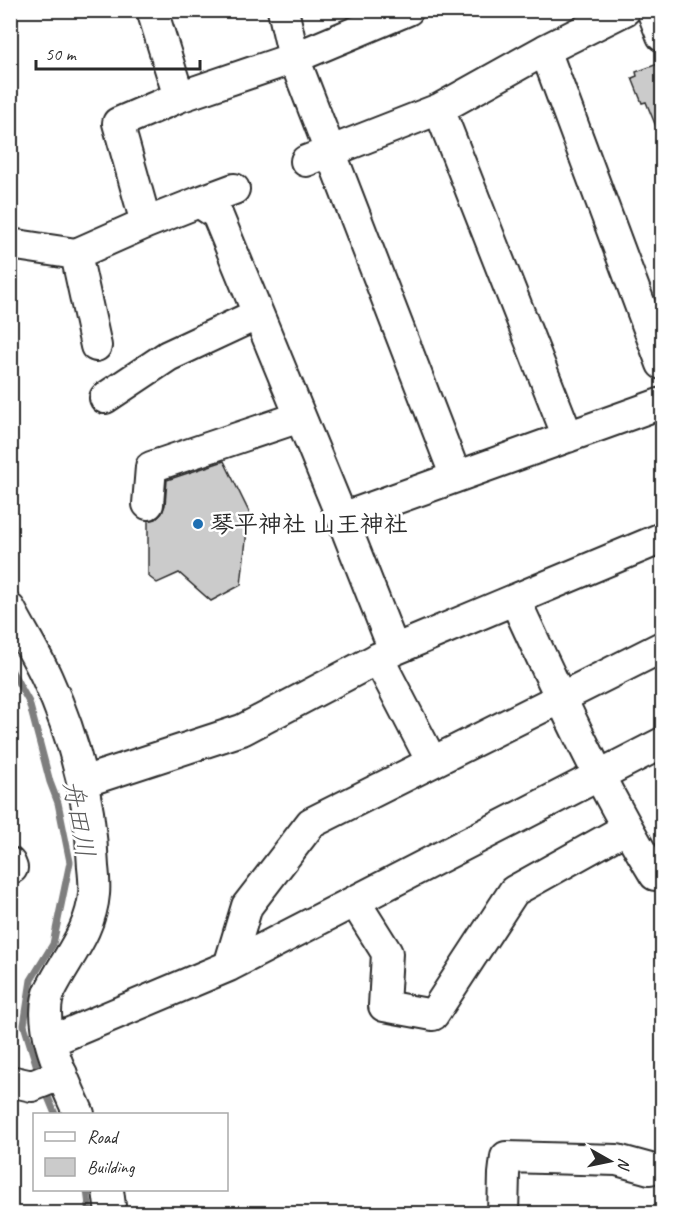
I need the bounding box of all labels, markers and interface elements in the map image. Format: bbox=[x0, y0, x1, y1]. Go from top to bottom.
scale bar bbox=[36, 33, 200, 71]
text: 50 m bbox=[45, 43, 78, 65]
place label: 琴平神社 山王神社 bbox=[210, 509, 408, 539]
marker: 琴平神社 山王神社 bbox=[191, 517, 205, 531]
water label: 舟田川 bbox=[56, 778, 102, 860]
legend bbox=[33, 1113, 228, 1191]
text: Road bbox=[87, 1126, 120, 1148]
north arrow bbox=[580, 1131, 640, 1191]
text: Building bbox=[87, 1156, 136, 1178]
text: N bbox=[613, 1157, 634, 1173]

